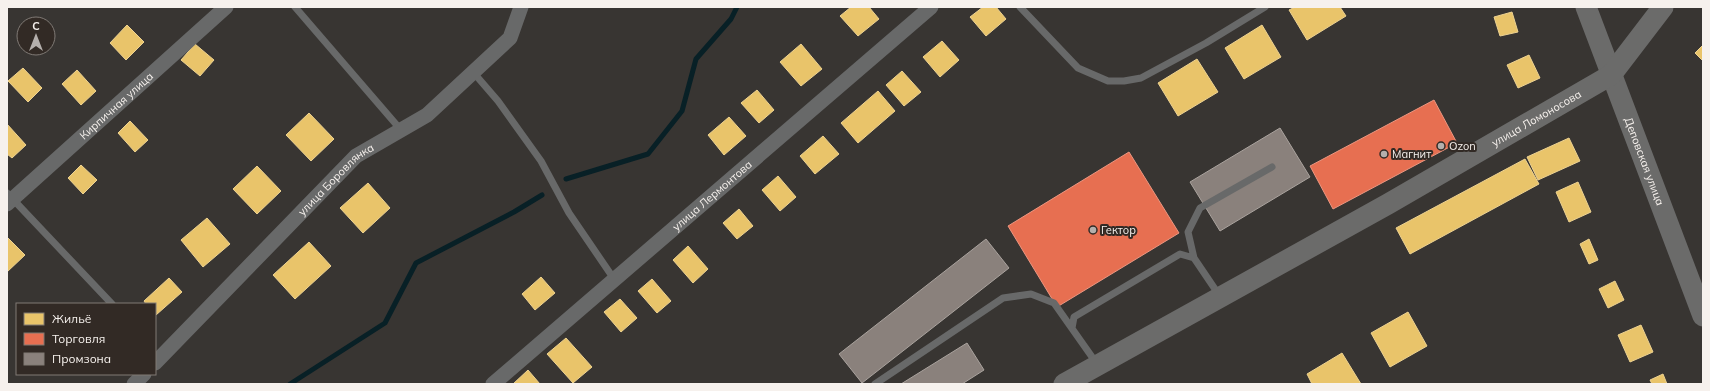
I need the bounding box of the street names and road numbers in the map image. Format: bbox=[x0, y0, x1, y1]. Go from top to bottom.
street label: Кирпичная улица bbox=[77, 69, 156, 142]
street label: улица Ломоносова bbox=[1489, 87, 1584, 150]
street label: Деповская улица bbox=[1621, 115, 1667, 207]
street label: улица Боровлянка bbox=[295, 140, 376, 219]
street label: улица Лермонтова bbox=[669, 157, 755, 234]

